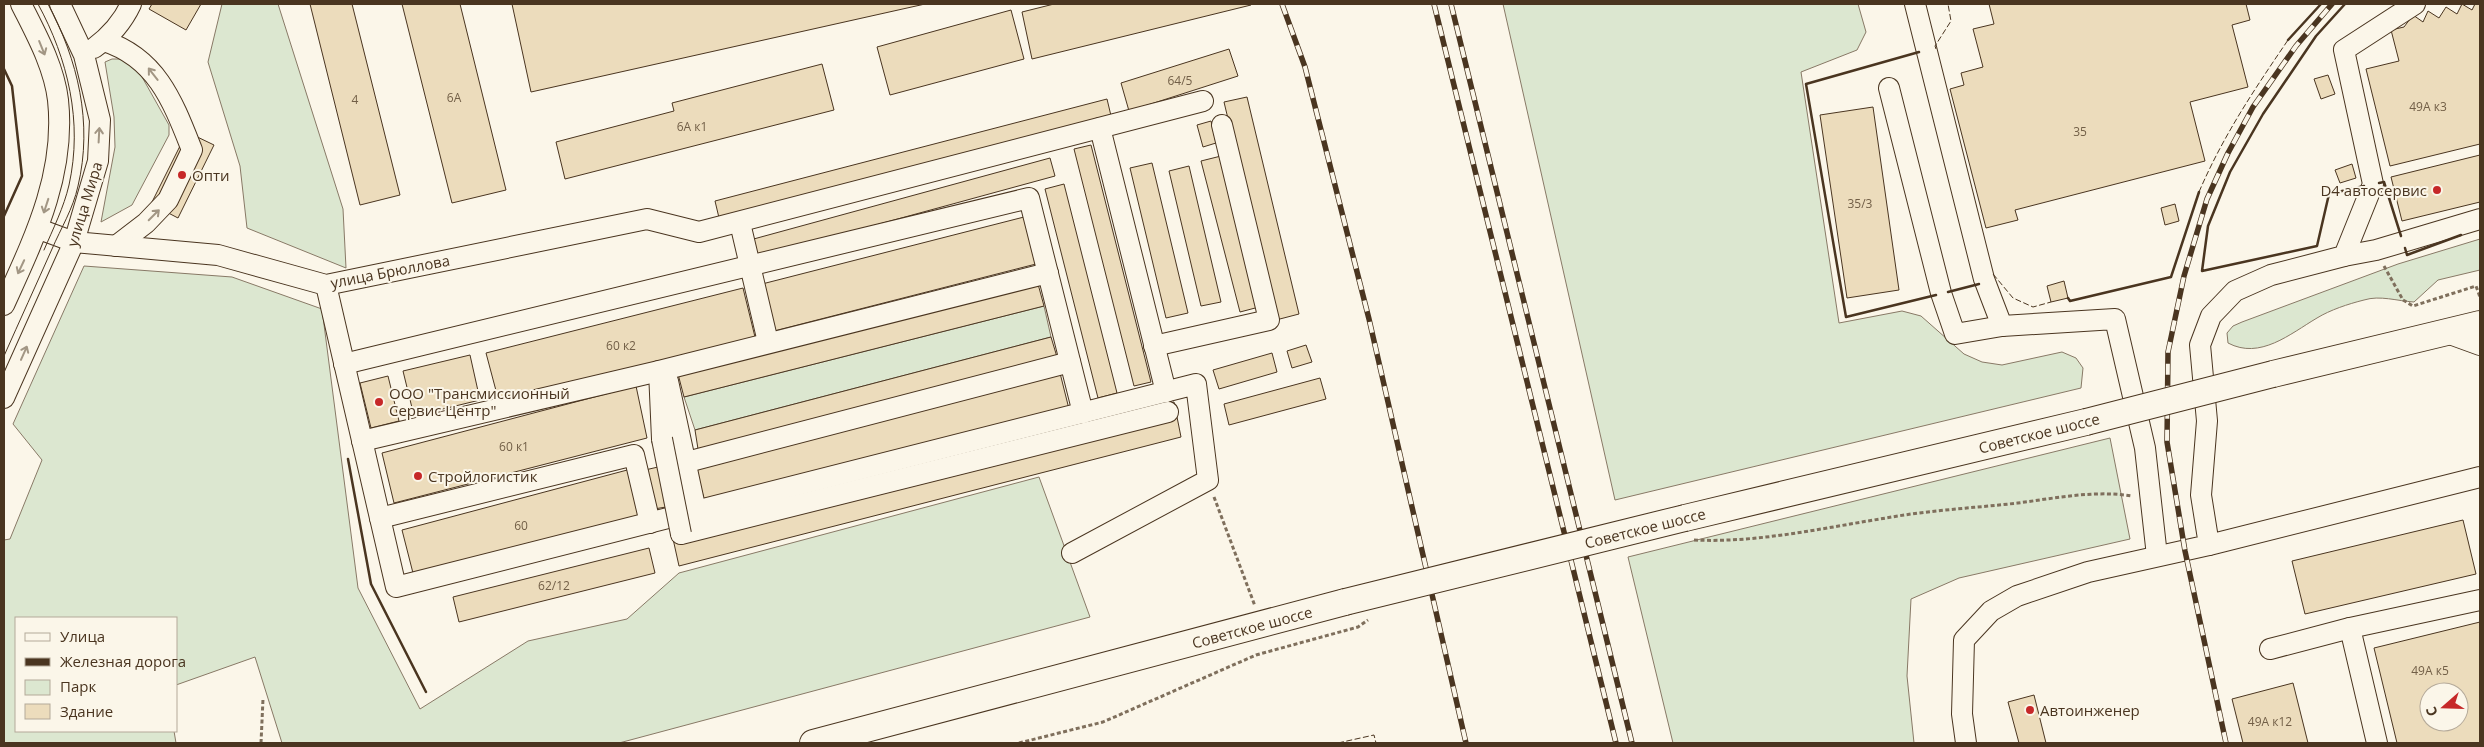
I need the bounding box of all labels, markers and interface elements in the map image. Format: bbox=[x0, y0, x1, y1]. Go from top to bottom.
one-way arrow bbox=[38, 39, 47, 55]
one-way arrow bbox=[148, 67, 158, 81]
house number: 64/5 bbox=[1168, 72, 1193, 89]
house number: 6А bbox=[447, 89, 462, 106]
house number: 4 bbox=[352, 91, 359, 108]
house number: 49А к3 bbox=[2409, 98, 2447, 115]
house number: 6А к1 bbox=[677, 118, 707, 135]
house number: 35 bbox=[2073, 123, 2087, 140]
one-way arrow bbox=[95, 127, 104, 143]
street label: улица Мира bbox=[62, 159, 106, 249]
place label: Опти bbox=[192, 165, 230, 185]
marker: Опти bbox=[176, 169, 188, 181]
place label: D4 автосервис bbox=[2320, 180, 2427, 200]
marker: D4 автосервис bbox=[2431, 184, 2443, 196]
house number: 35/3 bbox=[1848, 195, 1873, 212]
one-way arrow bbox=[41, 198, 50, 214]
one-way arrow bbox=[148, 208, 160, 221]
street label: улица Брюллова bbox=[329, 250, 451, 292]
one-way arrow bbox=[16, 259, 26, 274]
house number: 60 к2 bbox=[606, 337, 636, 354]
one-way arrow bbox=[20, 346, 29, 361]
place label: ООО "Трансмиссионный Сервис Центр" bbox=[389, 383, 570, 420]
marker: ООО "Трансмиссионный Сервис Центр" bbox=[373, 396, 385, 408]
street label: Советское шоссе bbox=[1976, 408, 2102, 458]
house number: 60 к1 bbox=[499, 438, 529, 455]
place label: Стройлогистик bbox=[428, 466, 538, 486]
marker: Стройлогистик bbox=[412, 470, 424, 482]
street label: Советское шоссе bbox=[1582, 503, 1708, 553]
house number: 60 bbox=[514, 517, 528, 534]
house number: 62/12 bbox=[538, 577, 570, 594]
street label: Советское шоссе bbox=[1190, 601, 1314, 653]
legend bbox=[15, 617, 178, 732]
text: Улица bbox=[60, 626, 105, 646]
text: Железная дорога bbox=[60, 651, 186, 671]
house number: 49А к5 bbox=[2411, 662, 2449, 679]
text: Парк bbox=[60, 676, 96, 696]
north arrow bbox=[2419, 682, 2469, 732]
place label: Автоинженер bbox=[2040, 700, 2140, 720]
text: Здание bbox=[60, 701, 113, 721]
marker: Автоинженер bbox=[2024, 704, 2036, 716]
text: С bbox=[2421, 704, 2442, 719]
house number: 49А к12 bbox=[2248, 713, 2292, 730]

